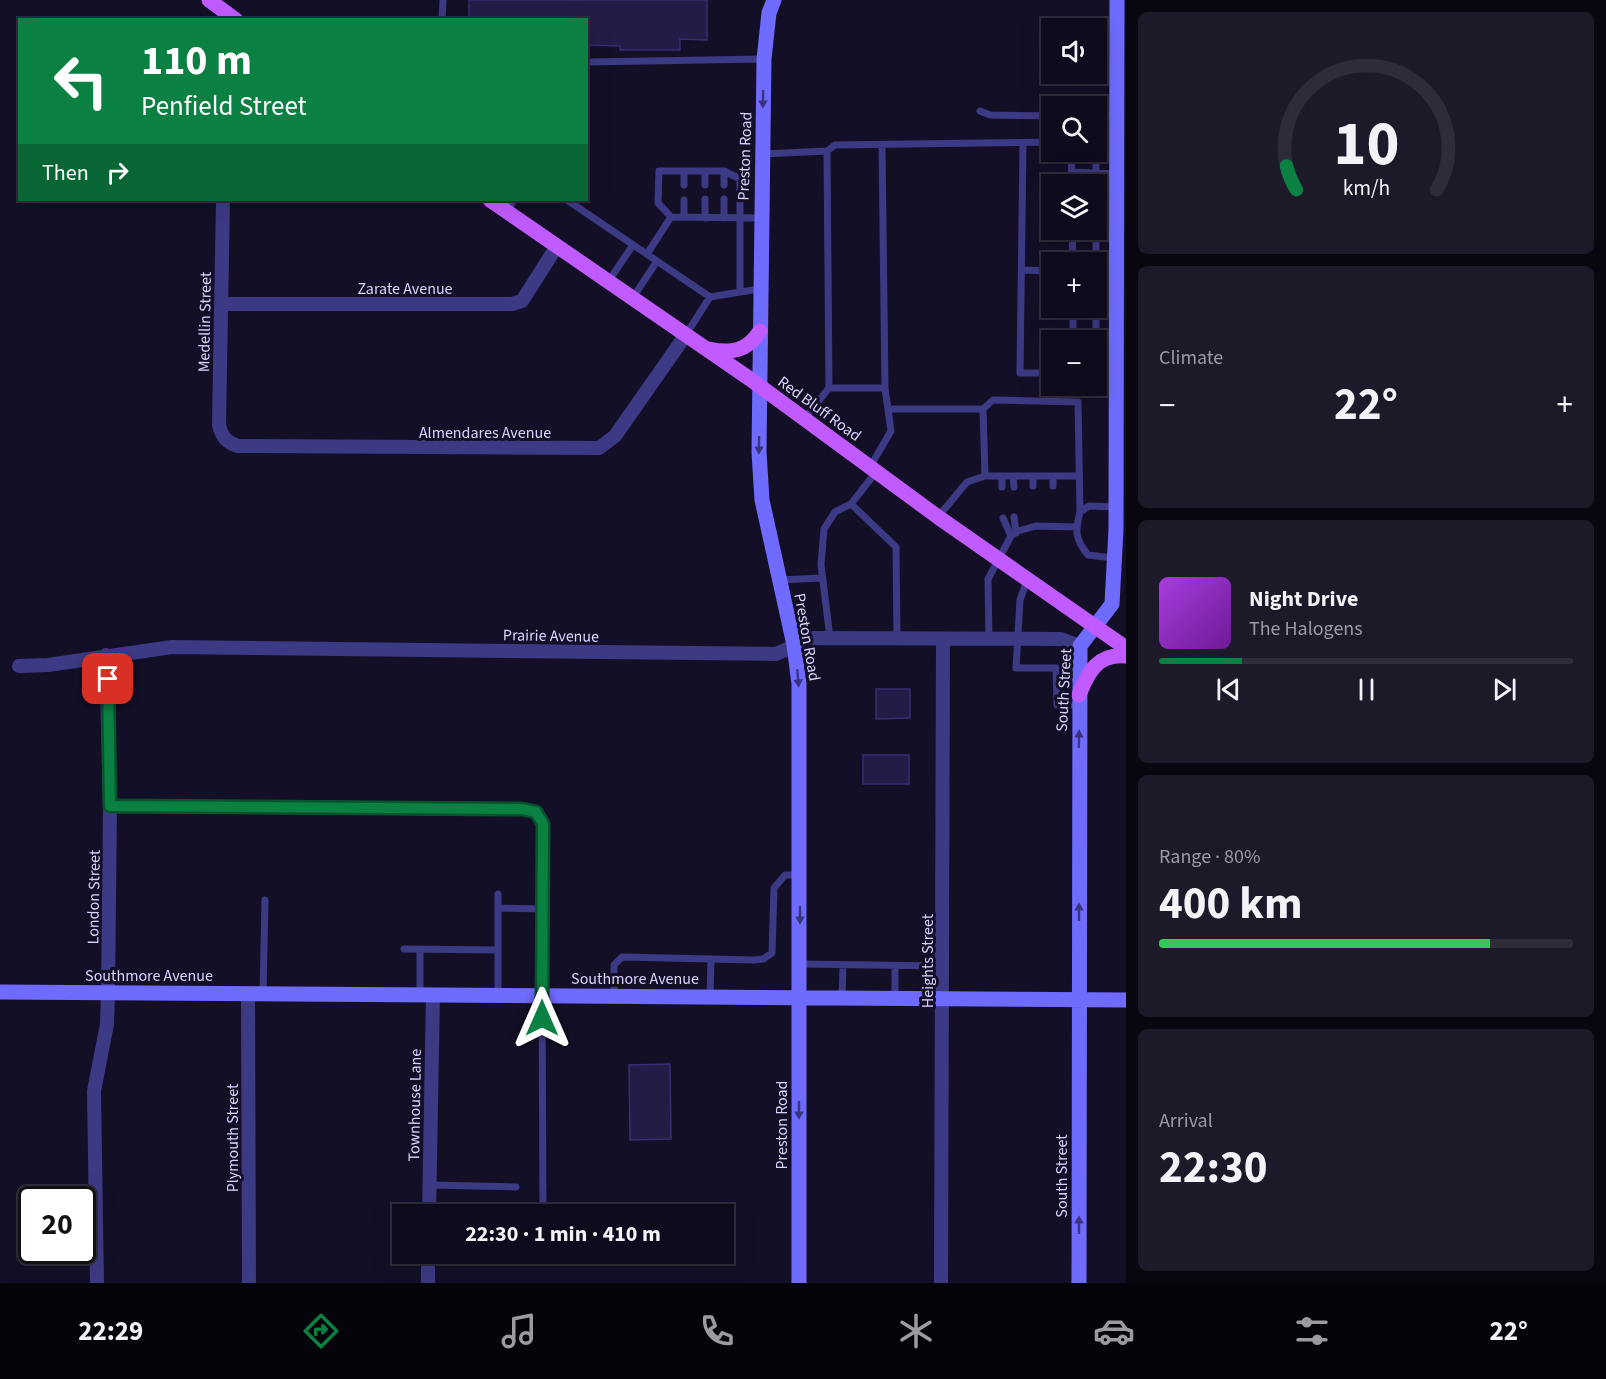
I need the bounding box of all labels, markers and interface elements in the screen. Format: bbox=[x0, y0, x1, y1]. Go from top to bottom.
map controls bbox=[1041, 18, 1107, 396]
button: sound bbox=[1041, 18, 1107, 84]
text: 110 m bbox=[141, 31, 252, 91]
icon: left bbox=[42, 42, 120, 120]
text: Penfield Street bbox=[141, 87, 307, 126]
one-way arrow bbox=[758, 90, 768, 109]
button: search bbox=[1041, 96, 1107, 162]
text: 10 bbox=[1333, 100, 1399, 189]
street label: Preston Road bbox=[732, 111, 758, 201]
icon: right bbox=[101, 156, 134, 189]
text: Then bbox=[42, 157, 89, 189]
text: km/h bbox=[1342, 173, 1390, 204]
button: layers bbox=[1041, 174, 1107, 240]
button: + bbox=[1041, 252, 1107, 318]
street label: Medellin Street bbox=[193, 271, 217, 372]
street label: Zarate Avenue bbox=[357, 278, 453, 300]
button: − bbox=[1041, 330, 1107, 396]
text: Climate bbox=[1159, 344, 1223, 372]
street label: Red Bluff Road bbox=[773, 371, 865, 446]
text: 22° bbox=[1334, 373, 1398, 437]
text: − bbox=[1159, 382, 1175, 429]
text: + bbox=[1557, 382, 1573, 429]
street label: Almendares Avenue bbox=[419, 422, 551, 444]
one-way arrow bbox=[754, 436, 764, 455]
text: Night Drive bbox=[1249, 583, 1358, 615]
street label: Preston Road bbox=[788, 591, 826, 683]
text: The Halogens bbox=[1249, 615, 1363, 643]
street label: Prairie Avenue bbox=[503, 624, 599, 648]
street label: South Street bbox=[1051, 647, 1077, 732]
pin bbox=[82, 653, 133, 704]
icon: arrive bbox=[91, 662, 124, 695]
one-way arrow bbox=[793, 669, 803, 688]
icon: previous bbox=[1212, 673, 1245, 706]
icon: pause bbox=[1350, 673, 1383, 706]
icon: next bbox=[1488, 673, 1521, 706]
one-way arrow bbox=[1074, 729, 1084, 748]
text: Range · 80% bbox=[1159, 843, 1260, 871]
street label: London Street bbox=[82, 849, 106, 945]
text: 400 km bbox=[1159, 872, 1303, 936]
one-way arrow bbox=[1074, 903, 1084, 922]
one-way arrow bbox=[795, 906, 805, 925]
street label: Heights Street bbox=[917, 913, 939, 1008]
street label: Southmore Avenue bbox=[85, 965, 213, 987]
street label: Southmore Avenue bbox=[571, 968, 699, 990]
position arrow bbox=[510, 986, 574, 1050]
street label: Townhouse Lane bbox=[403, 1048, 427, 1162]
street label: Preston Road bbox=[771, 1081, 793, 1169]
street label: Plymouth Street bbox=[222, 1083, 244, 1192]
one-way arrow bbox=[794, 1101, 804, 1120]
text: Arrival bbox=[1159, 1107, 1213, 1135]
street label: South Street bbox=[1051, 1134, 1073, 1218]
text: 22:30 bbox=[1159, 1136, 1268, 1200]
speed limit sign: 20 bbox=[18, 1186, 96, 1264]
one-way arrow bbox=[1074, 1215, 1084, 1234]
text: 22:30 · 1 min · 410 m bbox=[465, 1218, 661, 1250]
icon: directions bbox=[300, 1310, 342, 1352]
icon: music bbox=[498, 1310, 540, 1352]
icon: phone bbox=[696, 1310, 738, 1352]
icon: climate bbox=[895, 1310, 937, 1352]
icon: car bbox=[1093, 1310, 1135, 1352]
icon: filters bbox=[1291, 1310, 1333, 1352]
text: 22:29 bbox=[78, 1312, 143, 1351]
text: 22° bbox=[1489, 1312, 1528, 1351]

